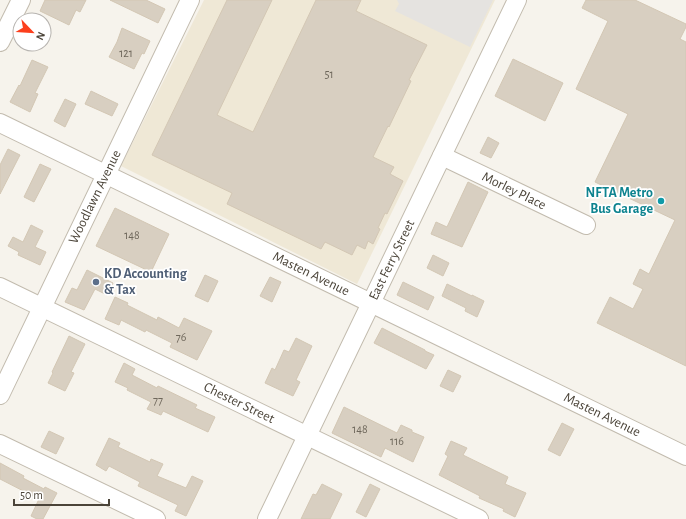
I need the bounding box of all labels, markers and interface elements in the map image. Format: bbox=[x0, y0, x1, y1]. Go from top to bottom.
north arrow bbox=[12, 12, 52, 52]
text: N bbox=[34, 30, 47, 42]
house number: 121 bbox=[119, 47, 133, 59]
house number: 51 bbox=[324, 68, 334, 80]
street label: Woodlawn Avenue bbox=[66, 148, 124, 246]
street label: Morley Place bbox=[480, 170, 548, 212]
place label: NFTA Metro Bus Garage bbox=[586, 186, 653, 216]
marker: NFTA Metro Bus Garage bbox=[656, 196, 666, 206]
street label: East Ferry Street bbox=[367, 217, 418, 302]
house number: 148 bbox=[124, 229, 140, 241]
street label: Masten Avenue bbox=[270, 249, 352, 299]
place label: KD Accounting & Tax bbox=[104, 267, 188, 297]
marker: KD Accounting & Tax bbox=[91, 277, 101, 287]
house number: 76 bbox=[176, 331, 187, 343]
street label: Chester Street bbox=[201, 380, 277, 426]
street label: Masten Avenue bbox=[561, 390, 643, 440]
house number: 77 bbox=[153, 394, 163, 406]
house number: 148 bbox=[352, 423, 368, 435]
house number: 116 bbox=[390, 435, 404, 447]
scale bar bbox=[14, 481, 109, 507]
text: 50 m bbox=[20, 489, 43, 501]

